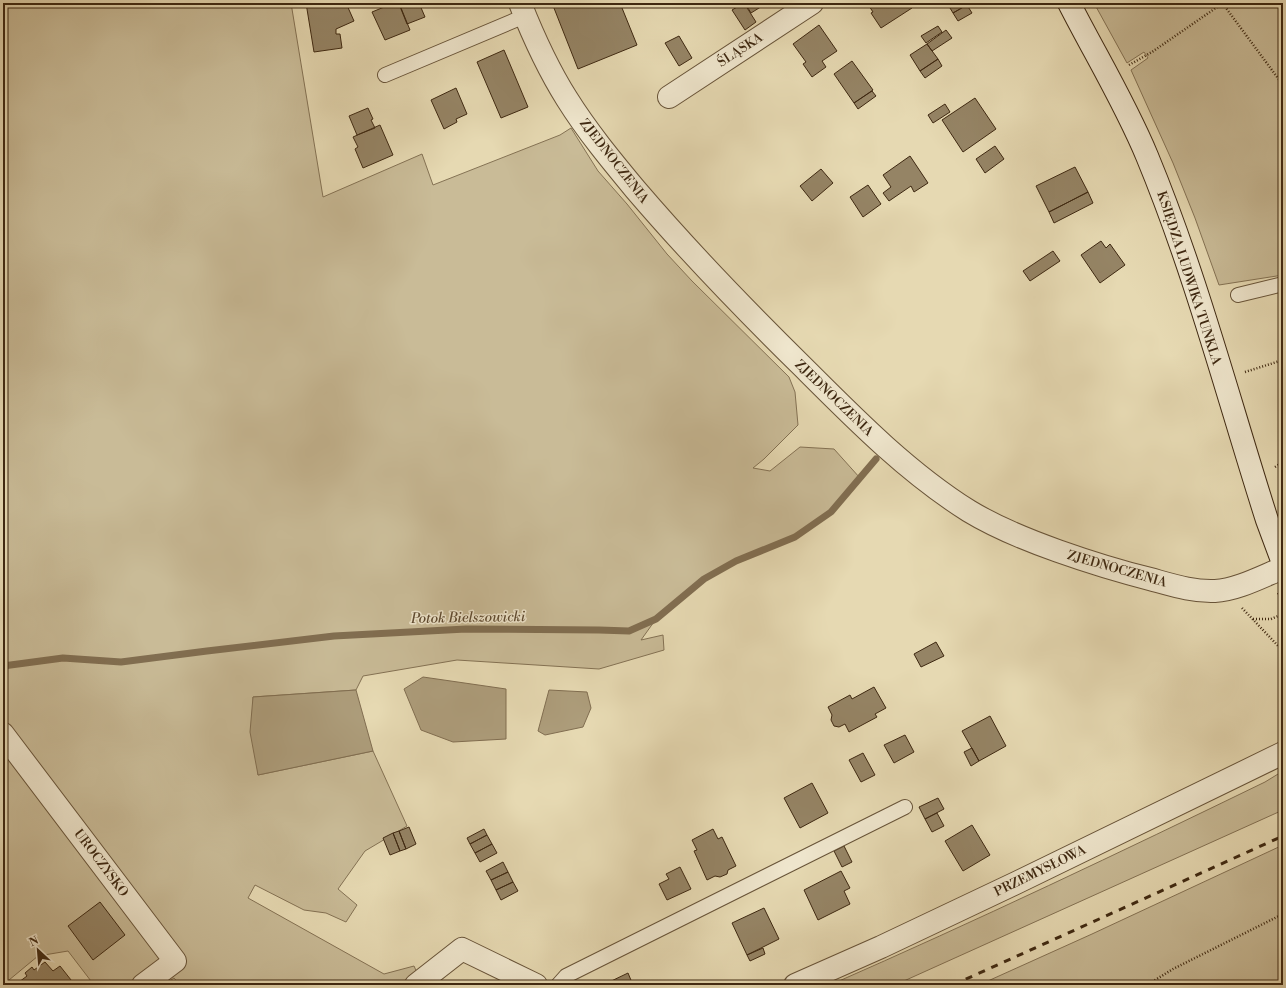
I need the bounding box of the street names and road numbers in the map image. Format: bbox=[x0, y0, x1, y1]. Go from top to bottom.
street label: ŚLĄSKA bbox=[714, 28, 767, 71]
street label: ZJEDNOCZENIA bbox=[576, 116, 653, 207]
street label: KSIĘDZA LUDWIKA TUNKLA bbox=[1153, 189, 1225, 368]
street label: ZJEDNOCZENIA bbox=[791, 357, 877, 440]
street label: ZJEDNOCZENIA bbox=[1065, 547, 1170, 591]
street label: UROCZYSKO bbox=[70, 826, 132, 900]
street label: PRZEMYSŁOWA bbox=[992, 841, 1089, 900]

